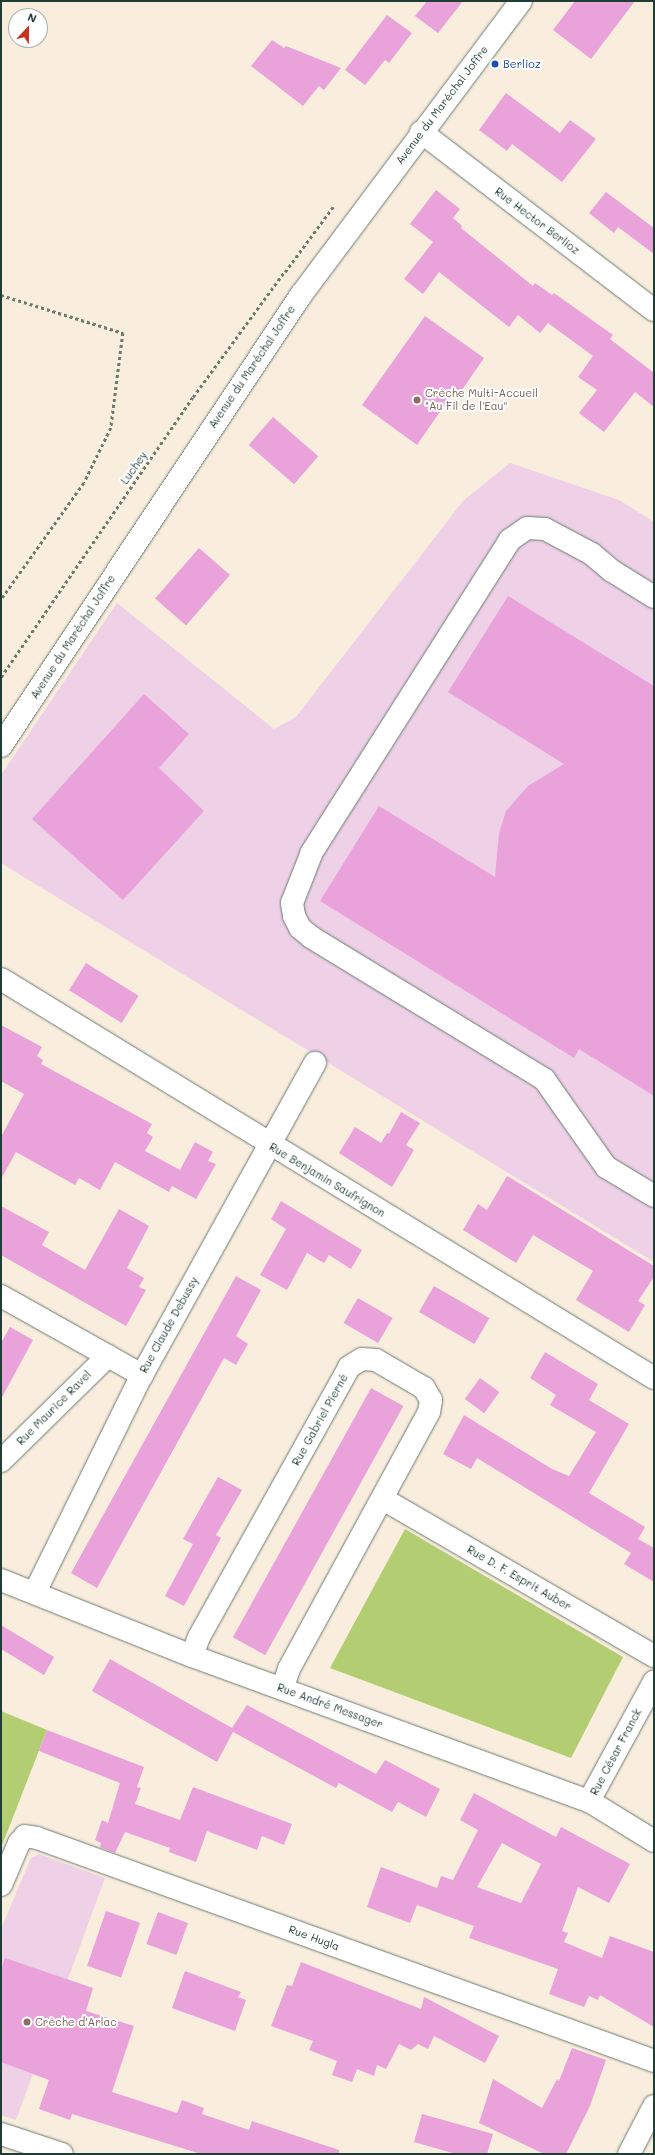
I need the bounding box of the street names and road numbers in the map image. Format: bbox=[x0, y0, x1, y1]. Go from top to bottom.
street label: Avenue du Maréchal Joffre bbox=[393, 43, 491, 167]
street label: Rue Hector Berlioz bbox=[492, 185, 582, 257]
street label: Avenue du Maréchal Joffre bbox=[206, 303, 298, 431]
street label: Luchey bbox=[118, 449, 150, 487]
street label: Avenue du Maréchal Joffre bbox=[28, 572, 118, 702]
street label: Rue Benjamin Saufrignon bbox=[267, 1140, 387, 1220]
street label: Rue Claude Debussy bbox=[137, 1275, 201, 1375]
street label: Rue Maurice Ravel bbox=[14, 1368, 94, 1448]
street label: Rue Gabriel Pierné bbox=[289, 1372, 351, 1468]
street label: Rue D. F. Esprit Auber bbox=[465, 1543, 573, 1613]
street label: Rue André Messager bbox=[275, 1681, 385, 1731]
street label: Rue César Franck bbox=[588, 1706, 644, 1798]
street label: Rue Hugla bbox=[287, 1923, 341, 1953]

